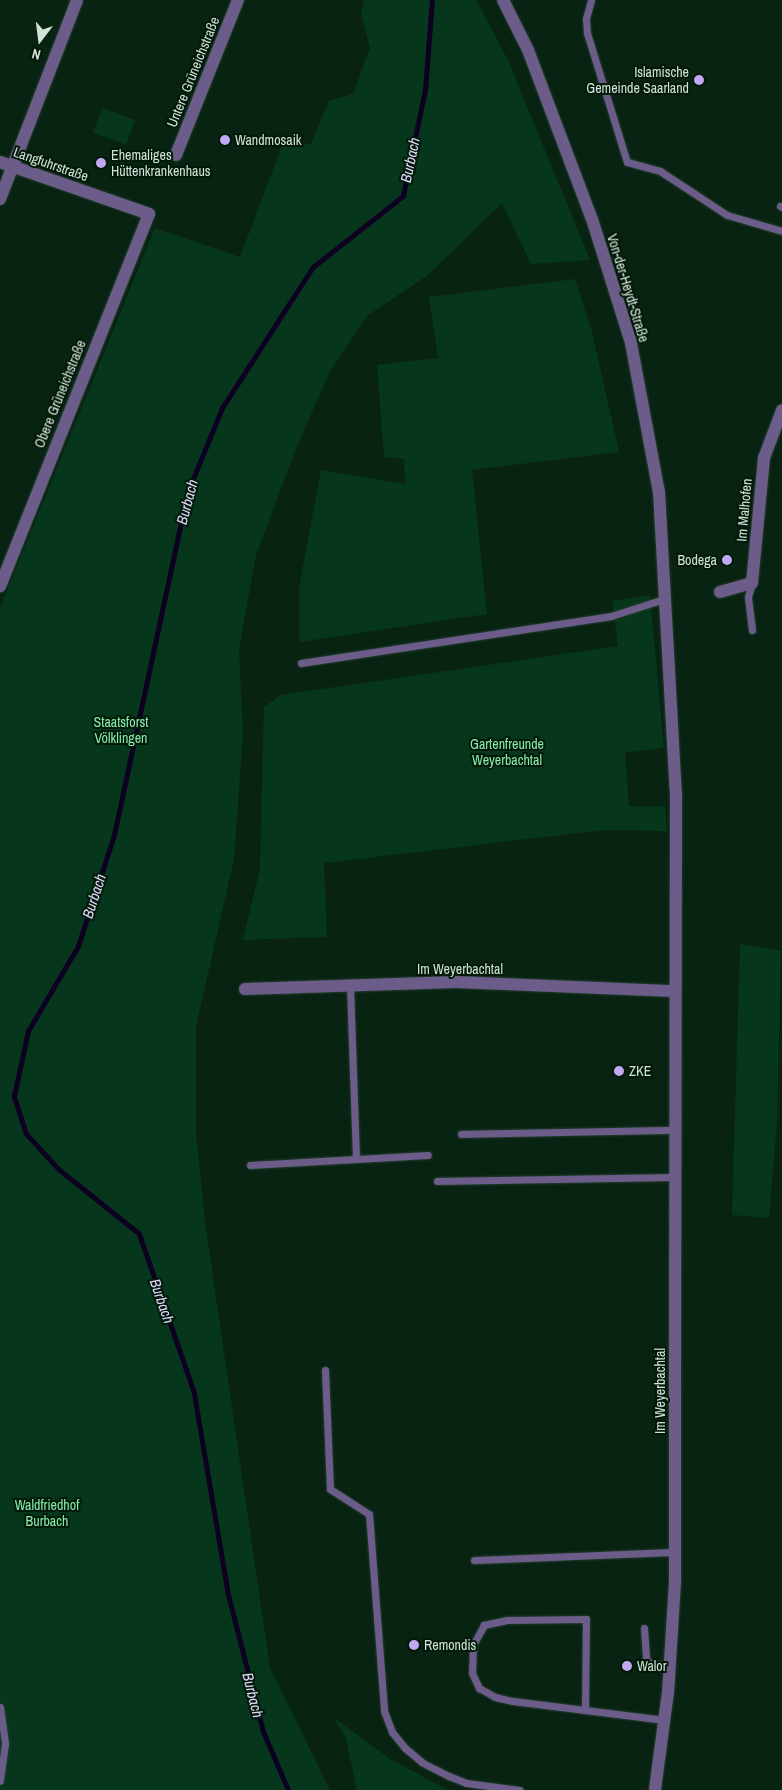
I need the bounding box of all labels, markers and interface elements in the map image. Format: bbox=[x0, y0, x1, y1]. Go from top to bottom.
street label: Untere Grüneichstraße bbox=[163, 14, 223, 130]
north arrow bbox=[15, 15, 65, 65]
text: N bbox=[30, 45, 42, 64]
place label: Islamische Gemeinde Saarland bbox=[586, 64, 689, 96]
marker: Islamische Gemeinde Saarland bbox=[693, 74, 705, 86]
place label: Wandmosaik bbox=[235, 132, 302, 148]
marker: Wandmosaik bbox=[219, 134, 231, 146]
water label: Burbach bbox=[396, 136, 424, 184]
street label: Langfuhrstraße bbox=[11, 143, 91, 185]
place label: Ehemaliges Hüttenkrankenhaus bbox=[111, 147, 211, 180]
marker: Ehemaliges Hüttenkrankenhaus bbox=[95, 157, 107, 169]
street label: Von-der-Heydt-Straße bbox=[604, 232, 652, 344]
street label: Obere Grüneichstraße bbox=[31, 338, 89, 450]
water label: Burbach bbox=[172, 478, 202, 526]
street label: Im Malhofen bbox=[733, 478, 755, 542]
place label: Bodega bbox=[677, 552, 717, 568]
marker: Bodega bbox=[721, 554, 733, 566]
park label: Staatsforst Völklingen bbox=[94, 714, 148, 746]
park label: Gartenfreunde Weyerbachtal bbox=[470, 736, 544, 769]
water label: Burbach bbox=[78, 871, 110, 921]
street label: Im Weyerbachtal bbox=[417, 961, 503, 977]
place label: ZKE bbox=[629, 1063, 651, 1079]
marker: ZKE bbox=[613, 1065, 625, 1077]
water label: Burbach bbox=[146, 1276, 178, 1326]
street label: Im Weyerbachtal bbox=[652, 1348, 668, 1434]
park label: Waldfriedhof Burbach bbox=[15, 1497, 79, 1530]
place label: Remondis bbox=[424, 1637, 476, 1653]
marker: Remondis bbox=[408, 1639, 420, 1651]
place label: Walor bbox=[637, 1658, 667, 1674]
marker: Walor bbox=[621, 1660, 633, 1672]
water label: Burbach bbox=[239, 1671, 267, 1719]

